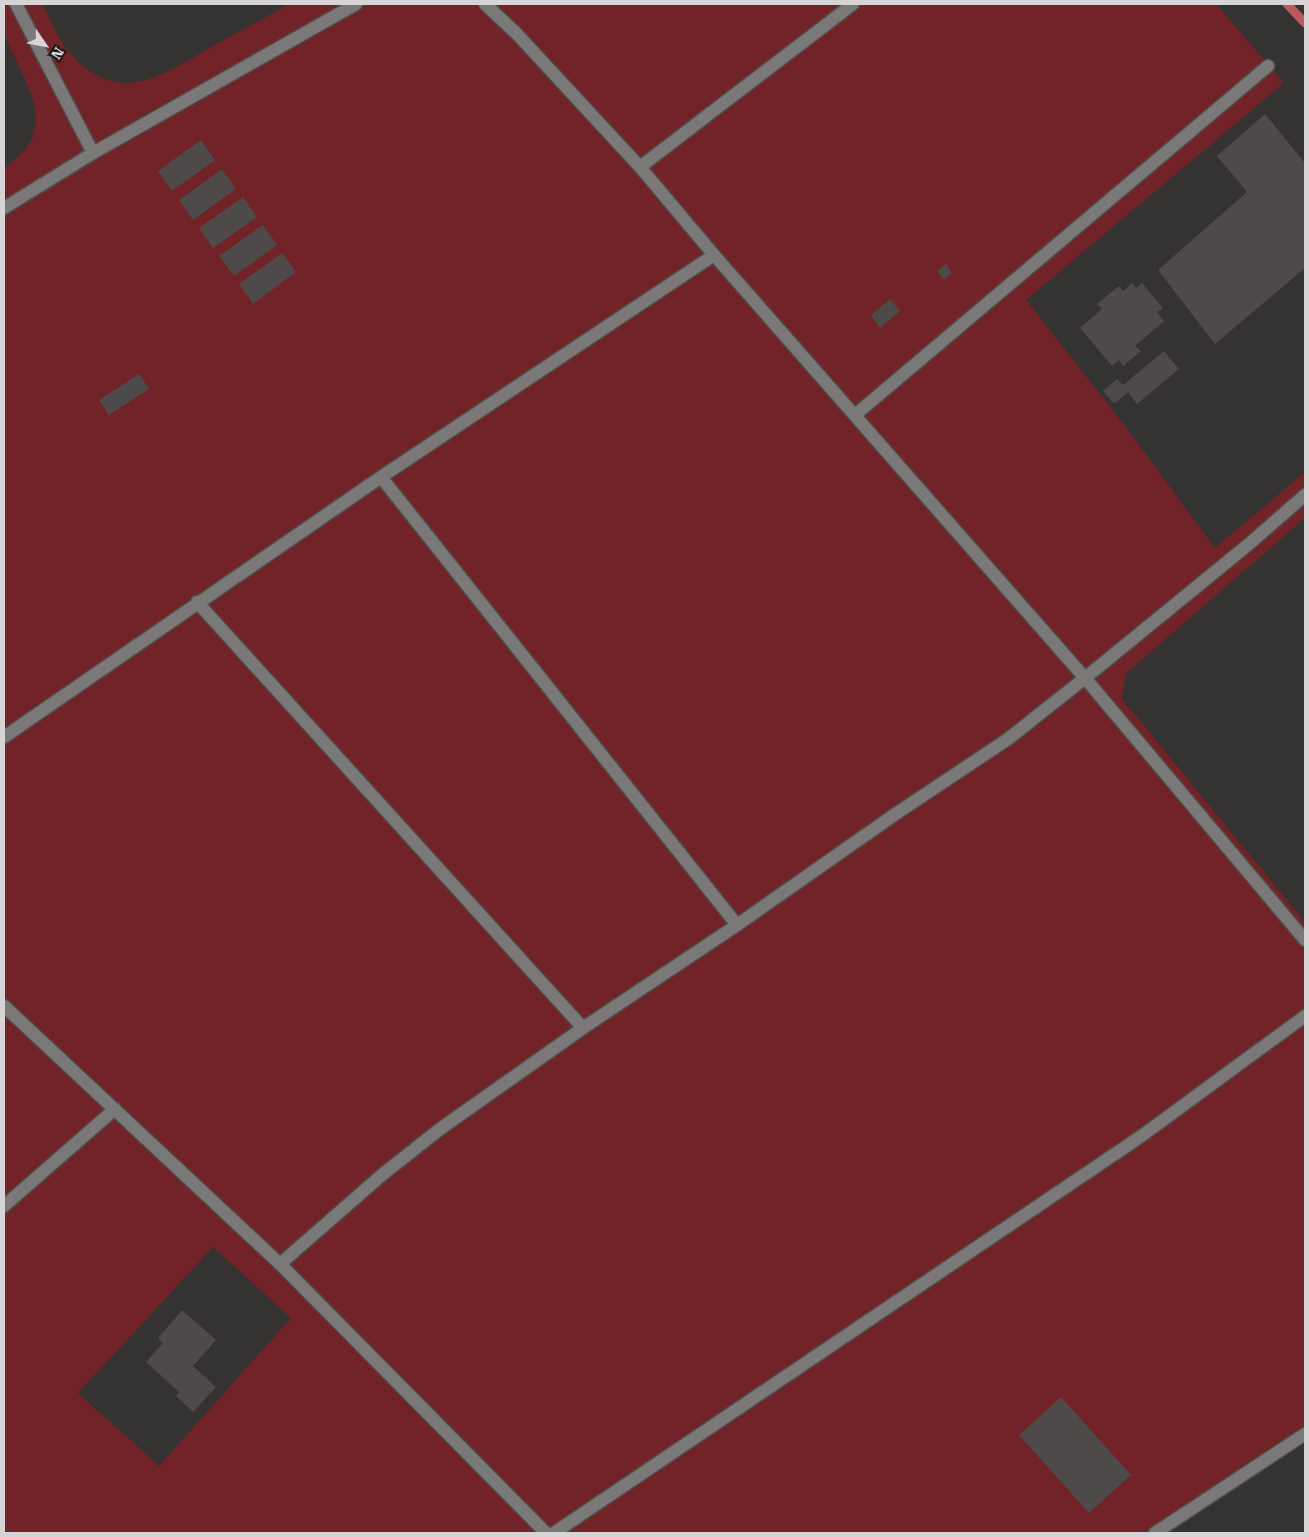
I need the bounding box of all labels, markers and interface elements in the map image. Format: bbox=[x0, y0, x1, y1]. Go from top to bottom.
north arrow bbox=[20, 20, 70, 70]
text: N bbox=[48, 44, 67, 62]

